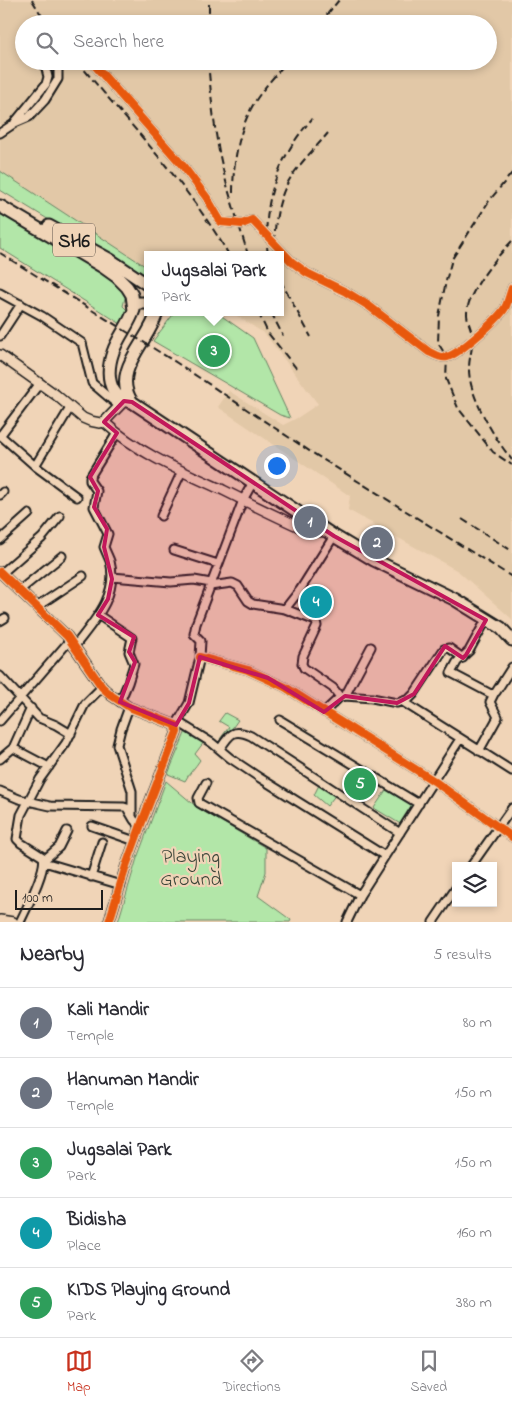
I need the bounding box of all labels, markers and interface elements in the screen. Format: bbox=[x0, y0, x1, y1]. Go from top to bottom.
search box bbox=[15, 15, 497, 70]
icon: search bbox=[33, 29, 61, 57]
text: Search here bbox=[73, 29, 164, 56]
road number: SH6 bbox=[53, 224, 95, 256]
popup bbox=[144, 251, 284, 316]
text: Jugsalai Park bbox=[162, 258, 266, 285]
text: Park bbox=[162, 285, 191, 309]
pin: 3 bbox=[198, 332, 230, 370]
your location bbox=[264, 453, 290, 479]
pin: 1 bbox=[294, 503, 326, 541]
pin: 2 bbox=[361, 524, 393, 562]
pin: 4 bbox=[300, 583, 332, 621]
pin: 5 bbox=[344, 765, 376, 803]
park label: Playing Ground bbox=[160, 843, 222, 895]
map controls bbox=[452, 862, 497, 907]
button: layers bbox=[452, 862, 497, 907]
scale bar bbox=[15, 887, 102, 910]
text: 100 m bbox=[22, 888, 53, 909]
text: Nearby bbox=[20, 940, 84, 970]
text: 5 results bbox=[433, 943, 492, 967]
text: Kali Mandir bbox=[67, 997, 149, 1024]
text: 1 bbox=[33, 1011, 39, 1035]
text: 80 m bbox=[463, 1011, 492, 1035]
text: Temple bbox=[67, 1024, 114, 1048]
text: Hanuman Mandir bbox=[67, 1067, 199, 1094]
text: 2 bbox=[32, 1081, 40, 1105]
text: 150 m bbox=[454, 1081, 492, 1105]
text: Temple bbox=[67, 1094, 114, 1118]
text: Jugsalai Park bbox=[67, 1137, 172, 1164]
text: 3 bbox=[33, 1151, 39, 1175]
text: 150 m bbox=[454, 1151, 492, 1175]
text: Park bbox=[67, 1164, 96, 1188]
text: Bidisha bbox=[67, 1207, 126, 1234]
text: 4 bbox=[33, 1221, 39, 1245]
text: 160 m bbox=[457, 1221, 492, 1245]
text: Place bbox=[67, 1234, 101, 1258]
text: KIDS Playing Ground bbox=[67, 1277, 230, 1304]
text: 5 bbox=[31, 1291, 41, 1315]
text: 380 m bbox=[456, 1291, 492, 1315]
text: Park bbox=[67, 1304, 96, 1328]
tab: Map bbox=[65, 1347, 93, 1398]
tab: Directions bbox=[223, 1347, 281, 1398]
tab: Saved bbox=[411, 1347, 447, 1398]

